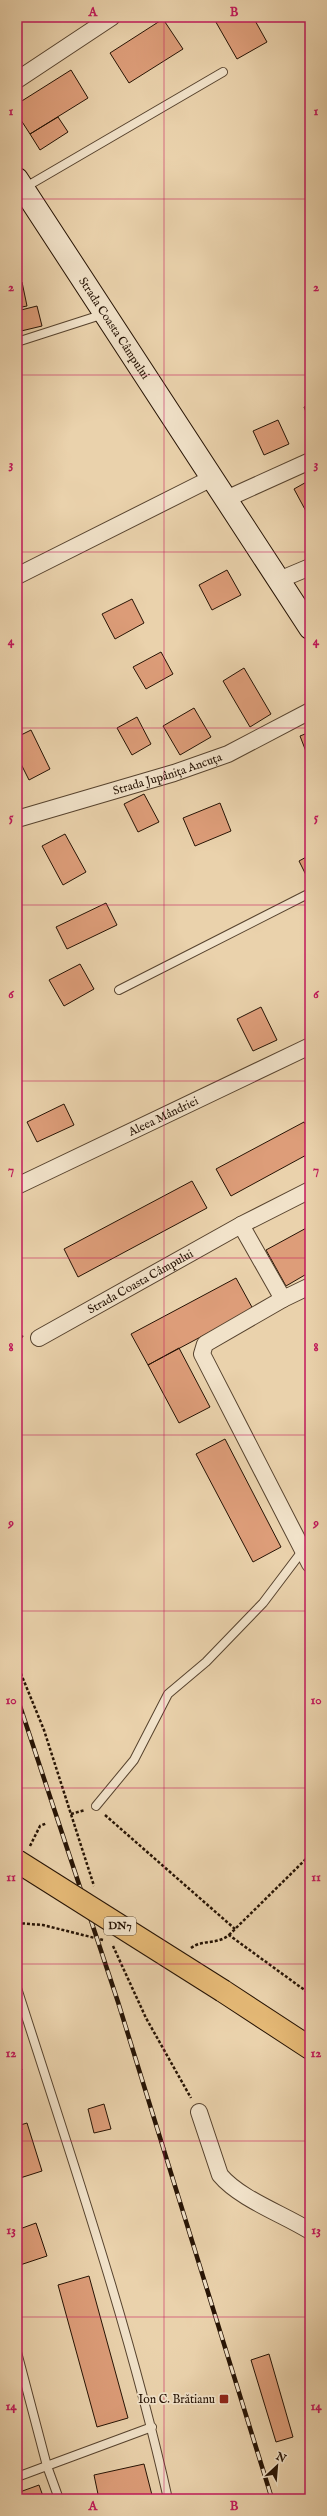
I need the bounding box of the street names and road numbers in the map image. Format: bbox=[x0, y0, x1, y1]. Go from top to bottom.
street label: Strada Coasta Câmpului bbox=[76, 274, 153, 382]
street label: Strada Jupânița Ancuța bbox=[111, 749, 225, 798]
street label: Aleea Mândriei bbox=[125, 1093, 201, 1140]
street label: Strada Coasta Câmpului bbox=[85, 1246, 196, 1317]
road number: DN7 bbox=[104, 1917, 136, 1935]

